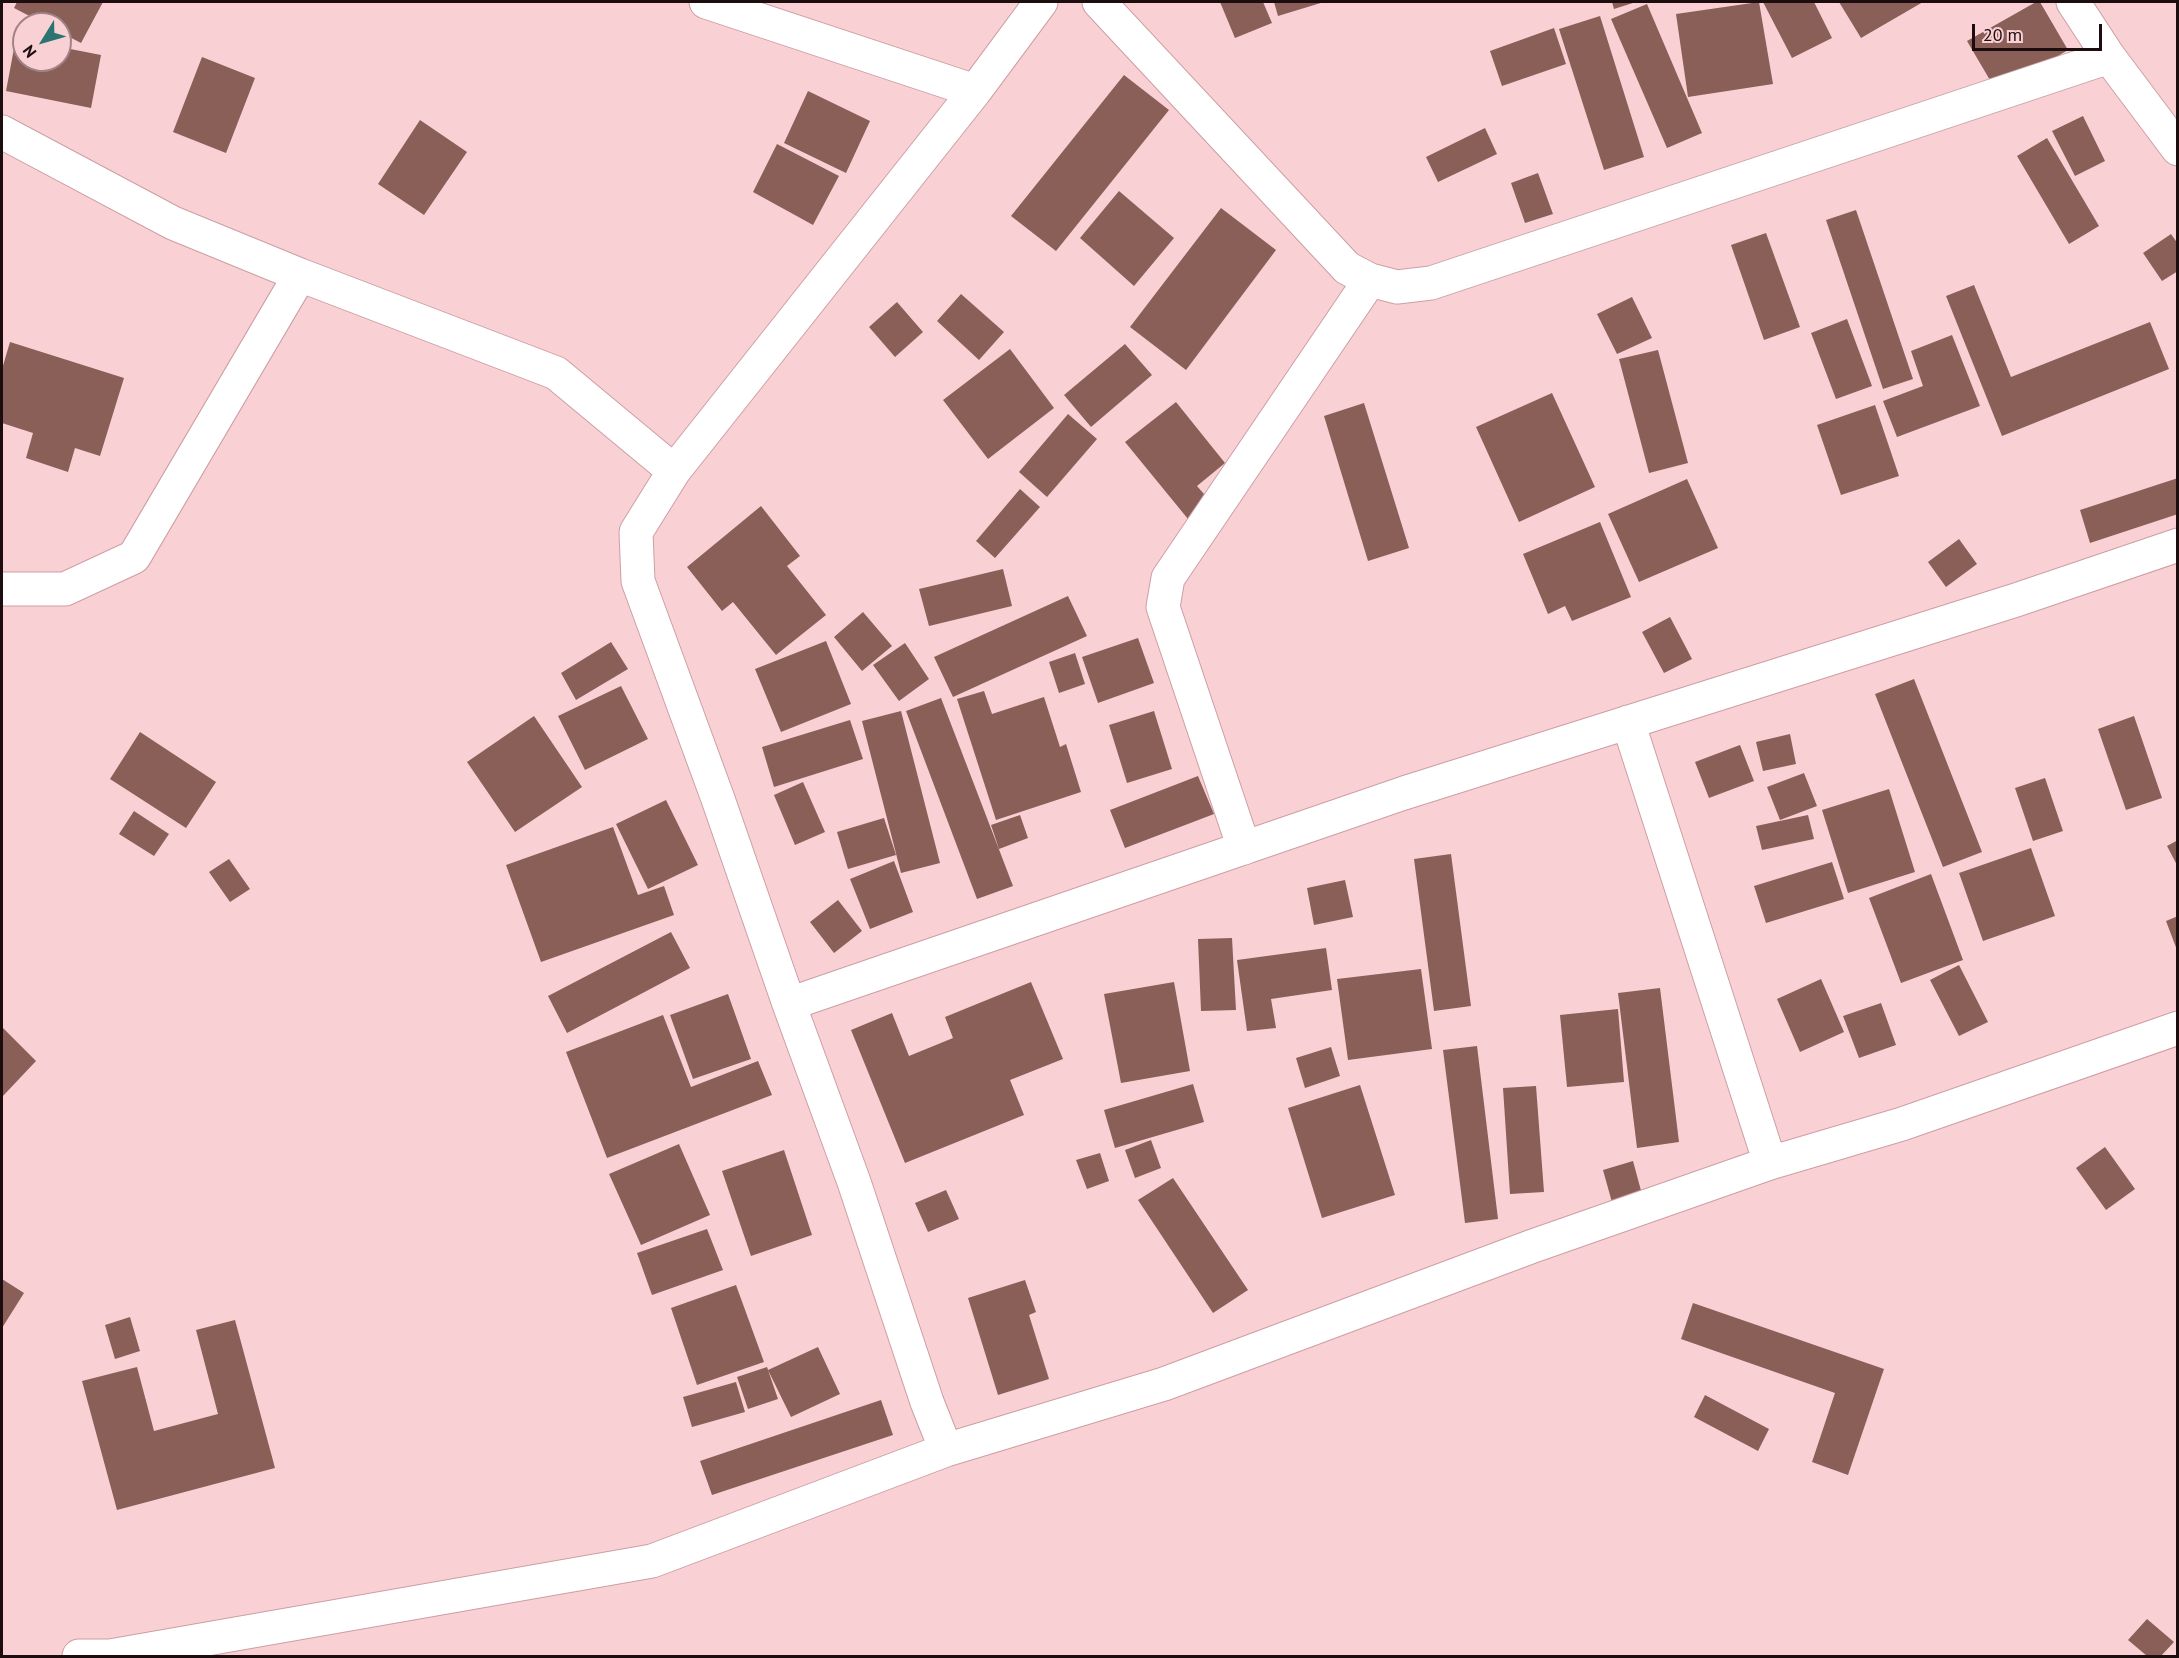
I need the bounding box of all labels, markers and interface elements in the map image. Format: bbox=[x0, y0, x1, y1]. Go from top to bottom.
north arrow bbox=[12, 12, 72, 72]
scale bar bbox=[1975, 12, 2106, 50]
text: 20 m bbox=[1983, 23, 2022, 46]
text: N bbox=[18, 41, 40, 62]

